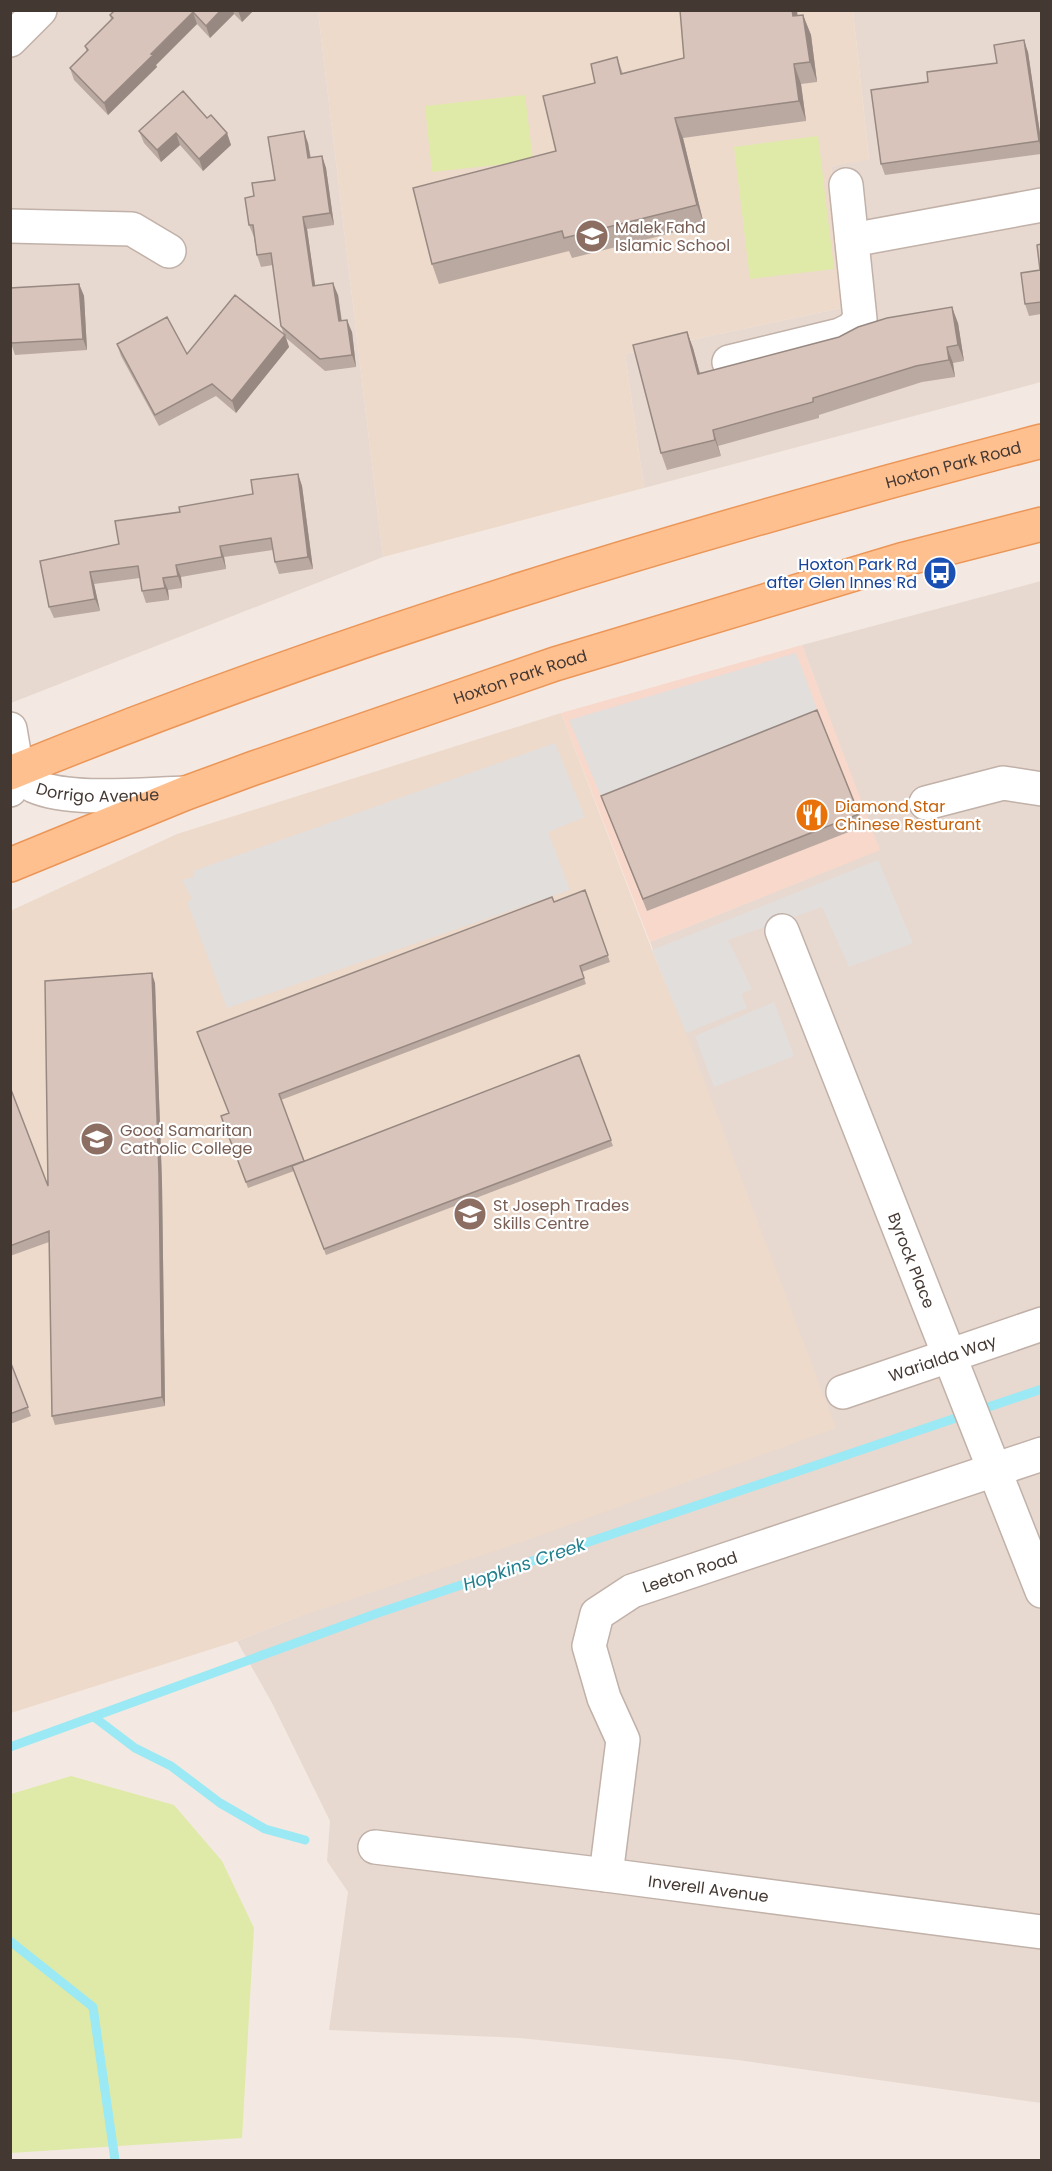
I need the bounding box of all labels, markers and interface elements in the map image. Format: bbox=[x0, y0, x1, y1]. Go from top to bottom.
place label: Malek Fahd Islamic School bbox=[615, 216, 730, 257]
school or university icon: Malek Fahd Islamic School bbox=[574, 218, 610, 254]
street label: Hoxton Park Road bbox=[883, 435, 1024, 494]
place label: Hoxton Park Rd after Glen Innes Rd bbox=[767, 553, 917, 594]
bus stop icon: Hoxton Park Rd after Glen Innes Rd bbox=[922, 555, 958, 591]
street label: Hoxton Park Road bbox=[450, 644, 590, 710]
street label: Dorrigo Avenue bbox=[33, 776, 160, 807]
place label: Diamond Star Chinese Resturant bbox=[835, 795, 981, 836]
restaurant icon: Diamond Star Chinese Resturant bbox=[794, 797, 830, 833]
place label: Good Samaritan Catholic College bbox=[120, 1119, 253, 1160]
school or university icon: Good Samaritan Catholic College bbox=[79, 1121, 115, 1157]
place label: St Joseph Trades Skills Centre bbox=[493, 1194, 629, 1235]
school or university icon: St Joseph Trades Skills Centre bbox=[452, 1196, 488, 1232]
street label: Byrock Place bbox=[883, 1209, 941, 1312]
street label: Warialda Way bbox=[885, 1329, 999, 1387]
water label: Hopkins Creek bbox=[459, 1531, 589, 1597]
street label: Leeton Road bbox=[639, 1545, 740, 1598]
street label: Inverell Avenue bbox=[647, 1869, 770, 1908]

